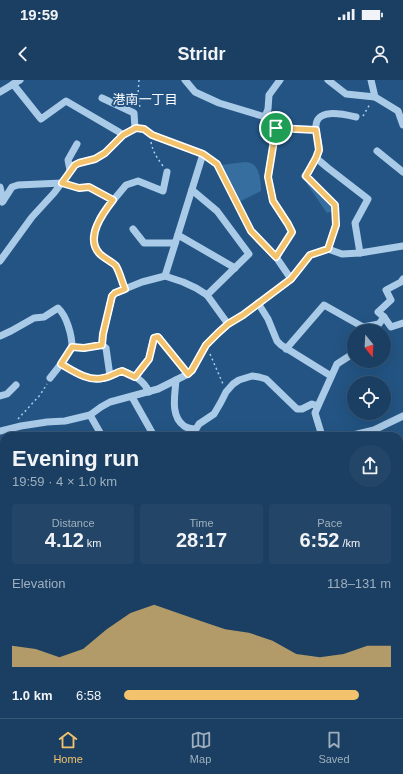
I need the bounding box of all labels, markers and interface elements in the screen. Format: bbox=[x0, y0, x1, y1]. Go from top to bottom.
text: 19:59 bbox=[20, 6, 58, 23]
icon: back bbox=[12, 43, 34, 65]
icon: person bbox=[369, 43, 391, 65]
text: Stridr bbox=[177, 44, 226, 64]
district label: 港南一丁目 bbox=[112, 92, 178, 107]
pin bbox=[259, 111, 293, 145]
icon: arrive bbox=[265, 117, 287, 139]
north arrow bbox=[347, 324, 391, 368]
map controls bbox=[347, 324, 391, 420]
button: locate bbox=[347, 376, 391, 420]
button: share bbox=[349, 445, 391, 487]
text: Evening run bbox=[12, 446, 139, 471]
text: 19:59 · 4 × 1.0 km bbox=[12, 474, 117, 489]
text: Distance bbox=[52, 517, 95, 529]
text: Time bbox=[189, 517, 214, 529]
text: Pace bbox=[317, 517, 342, 529]
text: 4.12 bbox=[45, 529, 84, 551]
text: 28:17 bbox=[176, 529, 227, 551]
text: 6:52 bbox=[299, 529, 339, 551]
text: km bbox=[84, 537, 102, 549]
text: /km bbox=[339, 537, 360, 549]
text: Elevation bbox=[12, 576, 65, 591]
text: 118–131 m bbox=[327, 576, 391, 591]
text: 1.0 km bbox=[12, 688, 52, 703]
text: 6:58 bbox=[76, 688, 101, 703]
tab: Home bbox=[53, 729, 83, 765]
tab: Map bbox=[190, 729, 212, 765]
tab: Saved bbox=[318, 729, 350, 765]

